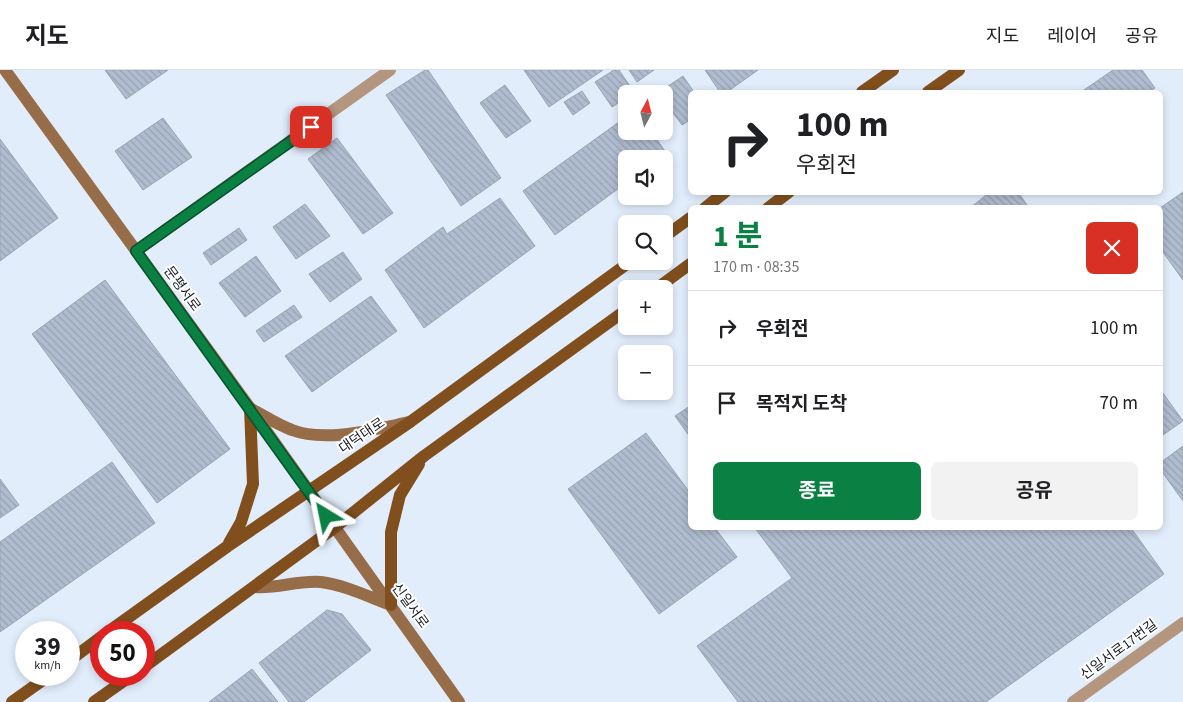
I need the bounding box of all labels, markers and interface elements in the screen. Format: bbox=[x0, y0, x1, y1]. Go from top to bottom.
text: 지도 bbox=[25, 19, 69, 54]
text: 지도 bbox=[986, 24, 1019, 49]
text: 레이어 bbox=[1047, 24, 1097, 49]
text: 공유 bbox=[1125, 24, 1158, 49]
north arrow bbox=[618, 85, 672, 140]
map controls bbox=[618, 85, 673, 400]
text: 100 m bbox=[796, 100, 888, 150]
pin bbox=[290, 106, 332, 148]
icon: right bbox=[713, 110, 778, 175]
icon: arrive bbox=[297, 113, 325, 141]
text: 우회전 bbox=[796, 149, 857, 181]
button: sound bbox=[618, 150, 673, 205]
button: search bbox=[618, 215, 673, 270]
text: 1 분 bbox=[713, 215, 762, 258]
button: close bbox=[1086, 222, 1138, 274]
text: 170 m · 08:35 bbox=[713, 256, 800, 278]
street label: 문평서로 bbox=[159, 262, 205, 316]
button: + bbox=[618, 280, 673, 335]
icon: right bbox=[713, 314, 741, 342]
text: 100 m bbox=[1090, 315, 1138, 342]
text: 우회전 bbox=[756, 316, 808, 343]
button: − bbox=[618, 345, 673, 400]
icon: arrive bbox=[713, 389, 741, 417]
text: 70 m bbox=[1100, 390, 1138, 417]
text: 목적지 도착 bbox=[756, 391, 847, 418]
street label: 대덕대로 bbox=[335, 413, 389, 459]
button: 종료 bbox=[713, 462, 921, 520]
button: 공유 bbox=[931, 462, 1138, 520]
position arrow bbox=[299, 489, 351, 541]
street label: 신일서로 bbox=[387, 579, 433, 633]
street label: 신일서로17번길 bbox=[1076, 615, 1162, 685]
speed limit sign: 50 bbox=[90, 621, 155, 686]
text: 39 bbox=[34, 629, 61, 665]
text: km/h bbox=[34, 657, 61, 674]

